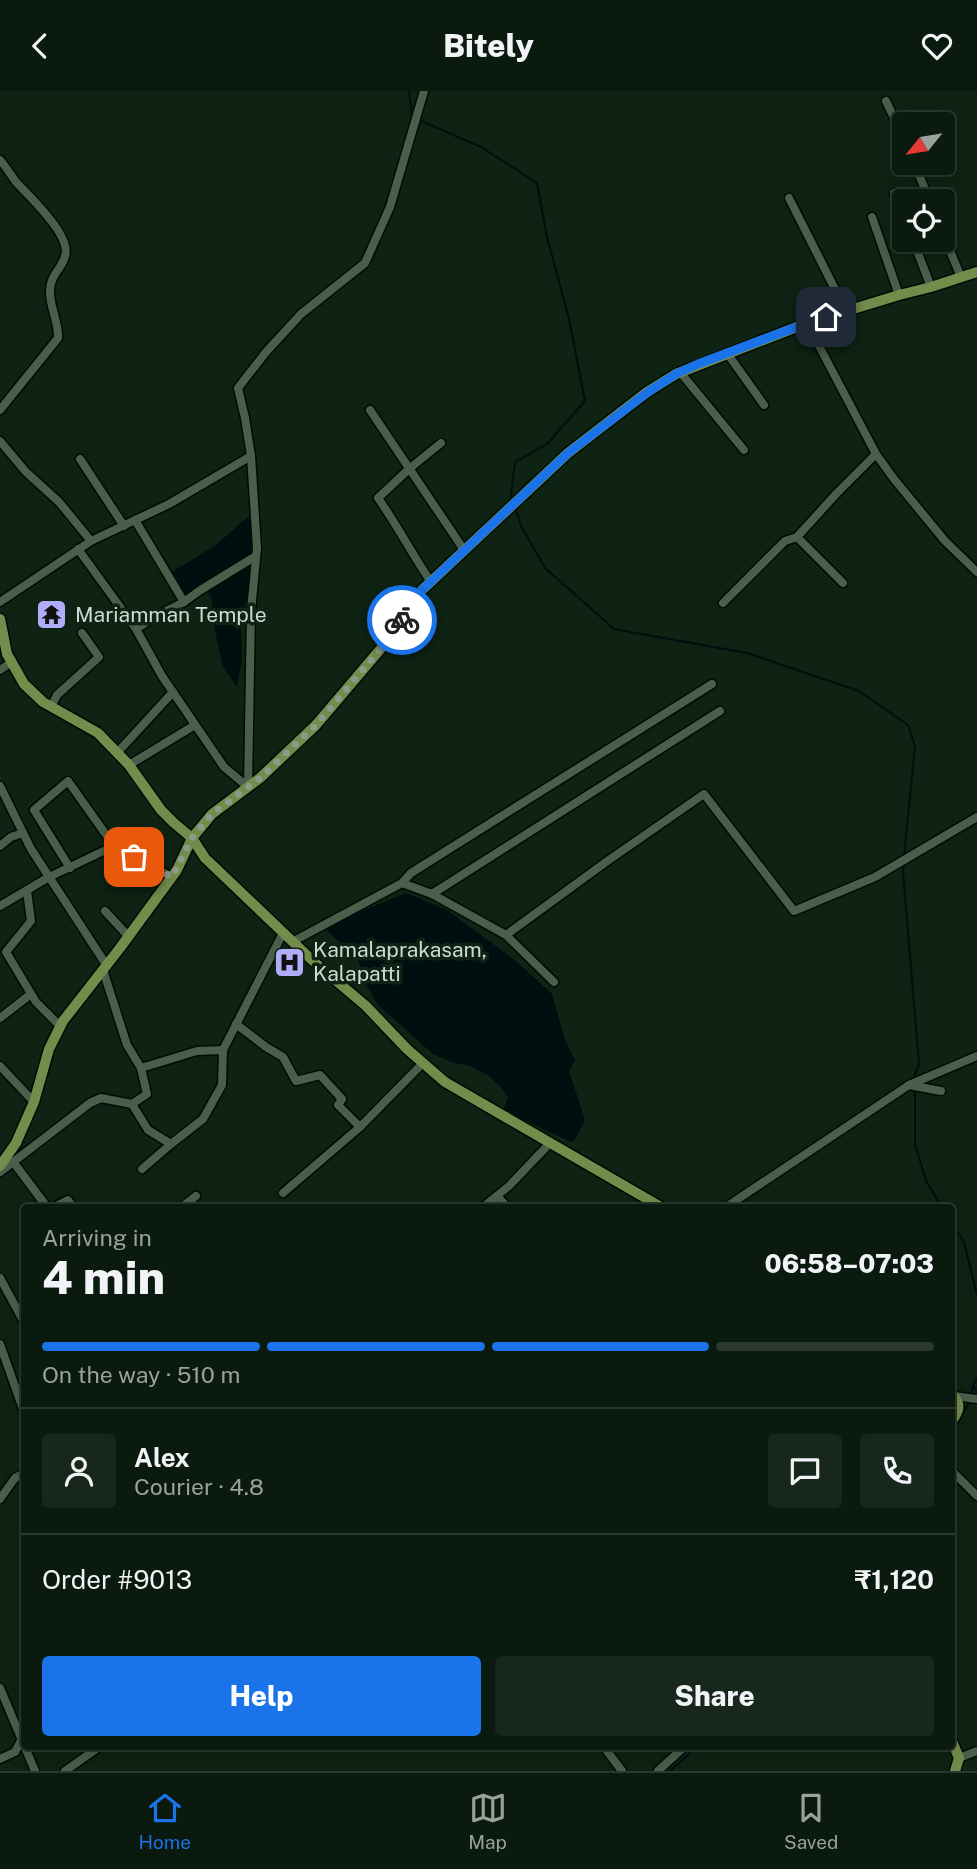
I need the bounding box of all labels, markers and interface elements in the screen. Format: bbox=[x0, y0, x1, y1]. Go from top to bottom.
icon: back bbox=[21, 27, 59, 65]
text: Bitely bbox=[443, 27, 534, 64]
icon: heart bbox=[918, 27, 956, 65]
north arrow bbox=[892, 112, 956, 175]
map controls bbox=[892, 112, 955, 252]
button: locate bbox=[892, 189, 955, 252]
pin bbox=[796, 287, 856, 347]
icon: home bbox=[807, 298, 845, 336]
courier bbox=[367, 585, 437, 655]
temple icon: Mariamman Temple bbox=[35, 598, 69, 632]
icon: bike bbox=[383, 601, 421, 639]
place label: Mariamman Temple bbox=[75, 602, 267, 627]
pin bbox=[104, 827, 164, 887]
icon: bag bbox=[115, 838, 153, 876]
place label: Kamalaprakasam, Kalapatti bbox=[313, 937, 487, 986]
hospital icon: Kamalaprakasam, Kalapatti bbox=[273, 945, 307, 979]
text: Arriving in bbox=[42, 1224, 152, 1251]
text: 06:58–07:03 bbox=[765, 1248, 934, 1279]
text: 4 min bbox=[42, 1250, 165, 1304]
text: On the way · 510 m bbox=[42, 1361, 240, 1388]
button: person bbox=[42, 1434, 116, 1508]
button: chat bbox=[768, 1434, 842, 1508]
button: phone bbox=[860, 1434, 934, 1508]
text: Alex bbox=[134, 1442, 190, 1473]
text: Courier · 4.8 bbox=[134, 1473, 264, 1500]
text: Order #9013 bbox=[42, 1564, 192, 1595]
text: ₹1,120 bbox=[855, 1564, 934, 1595]
button: Help bbox=[42, 1656, 481, 1736]
button: Share bbox=[495, 1656, 934, 1736]
tab: Home bbox=[139, 1789, 191, 1853]
tab: Map bbox=[468, 1789, 507, 1853]
tab: Saved bbox=[784, 1789, 838, 1853]

